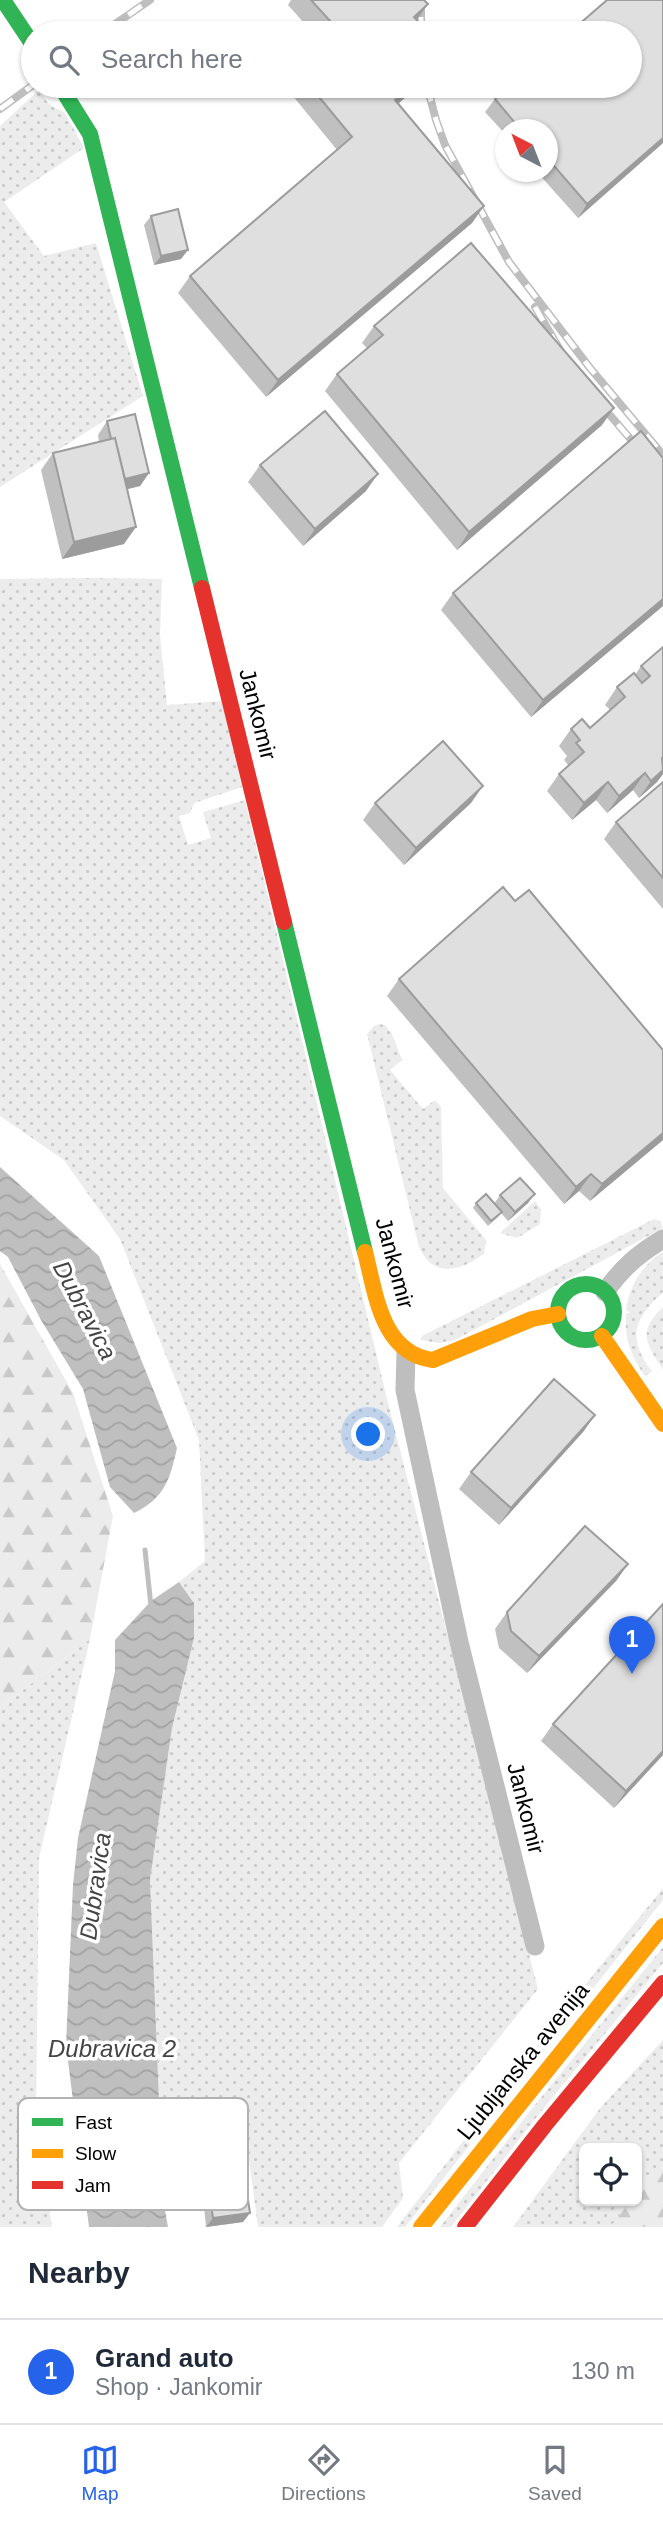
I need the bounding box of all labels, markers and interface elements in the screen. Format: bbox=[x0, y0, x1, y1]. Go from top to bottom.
search box bbox=[21, 21, 642, 98]
icon: search bbox=[45, 41, 83, 79]
text: Search here bbox=[101, 44, 243, 74]
north arrow bbox=[495, 119, 558, 182]
street label: Jankomir bbox=[234, 666, 282, 763]
street label: Jankomir bbox=[370, 1215, 420, 1312]
water label: Dubravica bbox=[48, 1256, 122, 1364]
your location bbox=[351, 1417, 385, 1451]
pin: 1 bbox=[609, 1616, 655, 1674]
street label: Jankomir bbox=[502, 1760, 550, 1857]
water label: Dubravica bbox=[74, 1831, 116, 1941]
street label: Ljubljanska avenija bbox=[452, 1977, 594, 2145]
water label: Dubravica 2 bbox=[48, 2035, 176, 2062]
legend bbox=[18, 2098, 248, 2210]
text: Fast bbox=[75, 2112, 113, 2133]
text: Slow bbox=[75, 2143, 116, 2164]
map controls bbox=[579, 2143, 642, 2206]
button: locate bbox=[579, 2143, 642, 2206]
text: Jam bbox=[75, 2175, 111, 2196]
text: Nearby bbox=[28, 2256, 130, 2289]
text: Grand auto bbox=[95, 2343, 234, 2373]
text: 1 bbox=[45, 2358, 57, 2384]
text: 130 m bbox=[571, 2358, 635, 2384]
text: Shop · Jankomir bbox=[95, 2374, 262, 2400]
tab: Map bbox=[81, 2441, 119, 2505]
tab: Directions bbox=[281, 2441, 366, 2505]
tab: Saved bbox=[528, 2441, 582, 2505]

